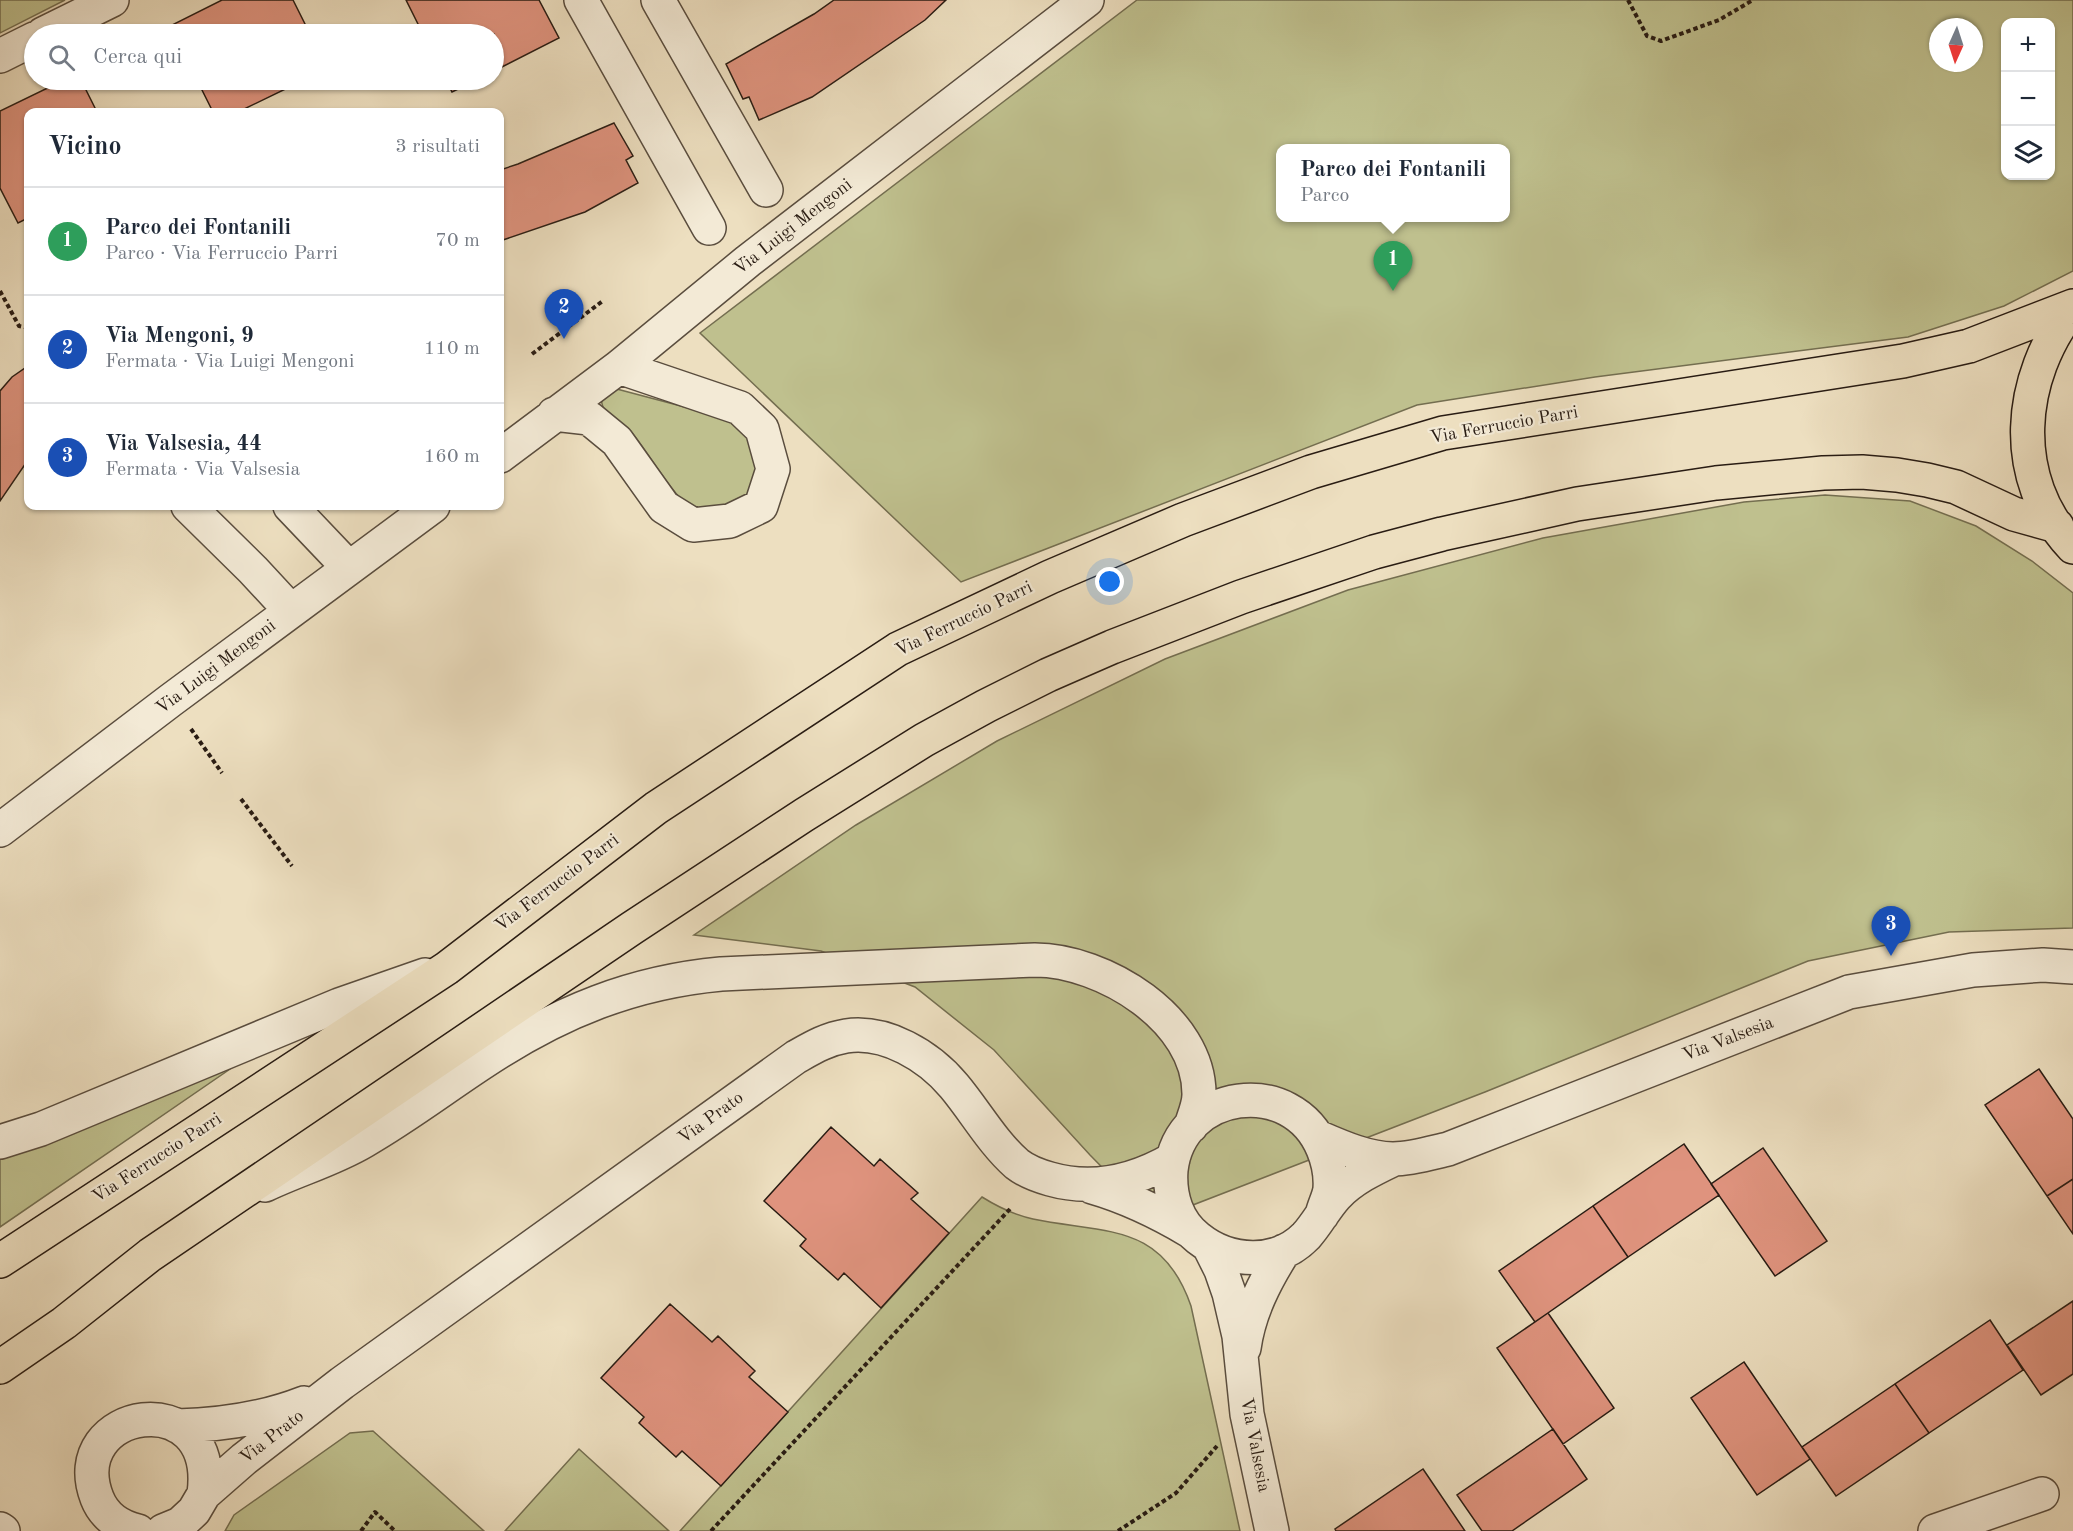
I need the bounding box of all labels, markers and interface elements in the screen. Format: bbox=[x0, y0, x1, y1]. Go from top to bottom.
north arrow bbox=[1929, 18, 1983, 72]
map controls bbox=[2001, 18, 2055, 180]
button: + bbox=[2001, 18, 2055, 72]
search box bbox=[24, 24, 504, 90]
icon: search bbox=[45, 41, 78, 74]
text: Cerca qui bbox=[93, 46, 182, 68]
button: − bbox=[2001, 72, 2055, 126]
button: layers bbox=[2001, 126, 2055, 180]
text: Vicino bbox=[48, 134, 122, 160]
text: 3 risultati bbox=[395, 137, 480, 157]
popup bbox=[1276, 144, 1510, 222]
text: Parco dei Fontanili bbox=[1300, 159, 1486, 181]
street label: Via Luigi Mengoni bbox=[731, 175, 856, 279]
text: Parco bbox=[1300, 186, 1349, 206]
text: Parco dei Fontanili bbox=[105, 217, 291, 239]
text: 1 bbox=[62, 231, 73, 251]
text: 70 m bbox=[435, 231, 480, 251]
pin: 1 bbox=[1374, 242, 1412, 291]
text: Parco · Via Ferruccio Parri bbox=[105, 244, 338, 264]
pin: 2 bbox=[544, 290, 584, 339]
text: Via Mengoni, 9 bbox=[105, 325, 254, 347]
text: 2 bbox=[62, 339, 73, 359]
text: 110 m bbox=[424, 339, 480, 359]
text: Fermata · Via Luigi Mengoni bbox=[105, 352, 354, 372]
street label: Via Ferruccio Parri bbox=[1429, 403, 1580, 447]
text: Via Valsesia, 44 bbox=[105, 433, 262, 455]
text: 3 bbox=[62, 447, 73, 467]
text: 160 m bbox=[424, 447, 480, 467]
text: Fermata · Via Valsesia bbox=[105, 460, 300, 480]
your location bbox=[1095, 567, 1124, 596]
street label: Via Ferruccio Parri bbox=[893, 578, 1035, 660]
street label: Via Luigi Mengoni bbox=[153, 616, 279, 718]
street label: Via Ferruccio Parri bbox=[492, 831, 622, 935]
pin: 3 bbox=[1872, 906, 1910, 956]
street label: Via Valsesia bbox=[1680, 1013, 1776, 1065]
street label: Via Prato bbox=[675, 1088, 747, 1148]
street label: Via Ferruccio Parri bbox=[89, 1110, 225, 1206]
street label: Via Valsesia bbox=[1237, 1396, 1273, 1494]
street label: Via Prato bbox=[237, 1407, 307, 1467]

